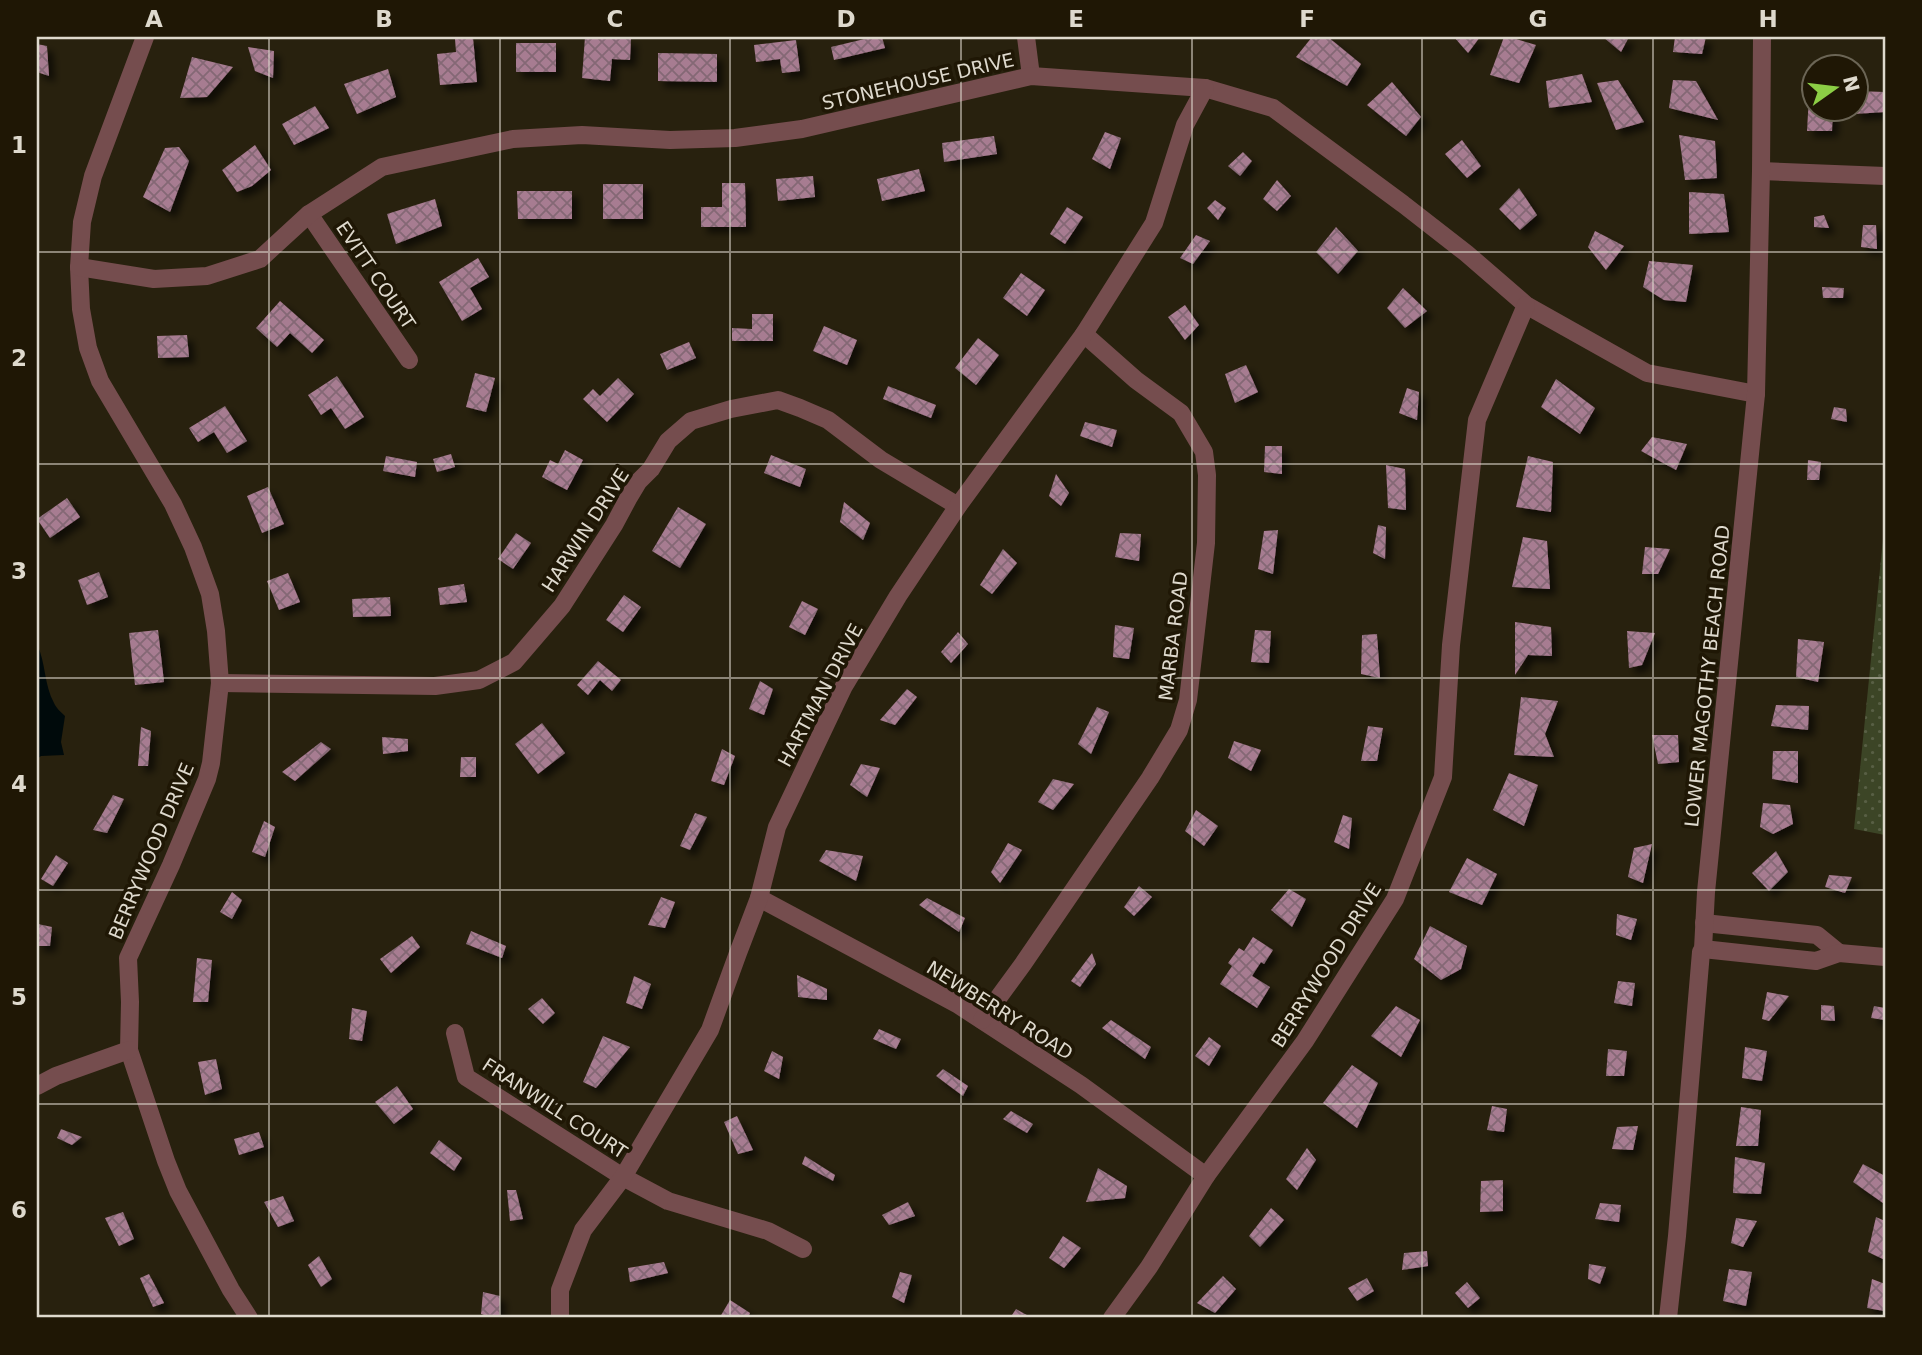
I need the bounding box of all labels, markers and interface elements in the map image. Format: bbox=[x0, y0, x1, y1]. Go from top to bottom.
text: A bbox=[145, 6, 163, 32]
text: B bbox=[375, 6, 393, 32]
text: C bbox=[607, 6, 623, 32]
text: D bbox=[836, 6, 856, 32]
text: E bbox=[1068, 6, 1084, 32]
text: F bbox=[1299, 6, 1315, 32]
text: G bbox=[1529, 6, 1547, 32]
text: H bbox=[1758, 6, 1778, 32]
street label: STONEHOUSE DRIVE bbox=[820, 48, 1016, 114]
north arrow bbox=[1800, 52, 1870, 122]
text: N bbox=[1839, 74, 1864, 94]
text: 1 bbox=[11, 132, 27, 158]
street label: EVITT COURT bbox=[332, 217, 420, 333]
text: 2 bbox=[11, 345, 27, 371]
street label: HARWIN DRIVE bbox=[537, 464, 633, 596]
street label: LOWER MAGOTHY BEACH ROAD bbox=[1680, 524, 1734, 828]
text: 3 bbox=[11, 558, 27, 584]
street label: MARBA ROAD bbox=[1154, 570, 1192, 702]
street label: HARTMAN DRIVE bbox=[773, 620, 867, 770]
street label: BERRYWOOD DRIVE bbox=[104, 759, 198, 943]
text: 4 bbox=[11, 771, 27, 797]
street label: BERRYWOOD DRIVE bbox=[1266, 879, 1386, 1051]
street label: NEWBERRY ROAD bbox=[923, 956, 1077, 1064]
text: 5 bbox=[11, 984, 27, 1010]
street label: FRANWILL COURT bbox=[479, 1053, 632, 1163]
text: 6 bbox=[11, 1197, 27, 1223]

